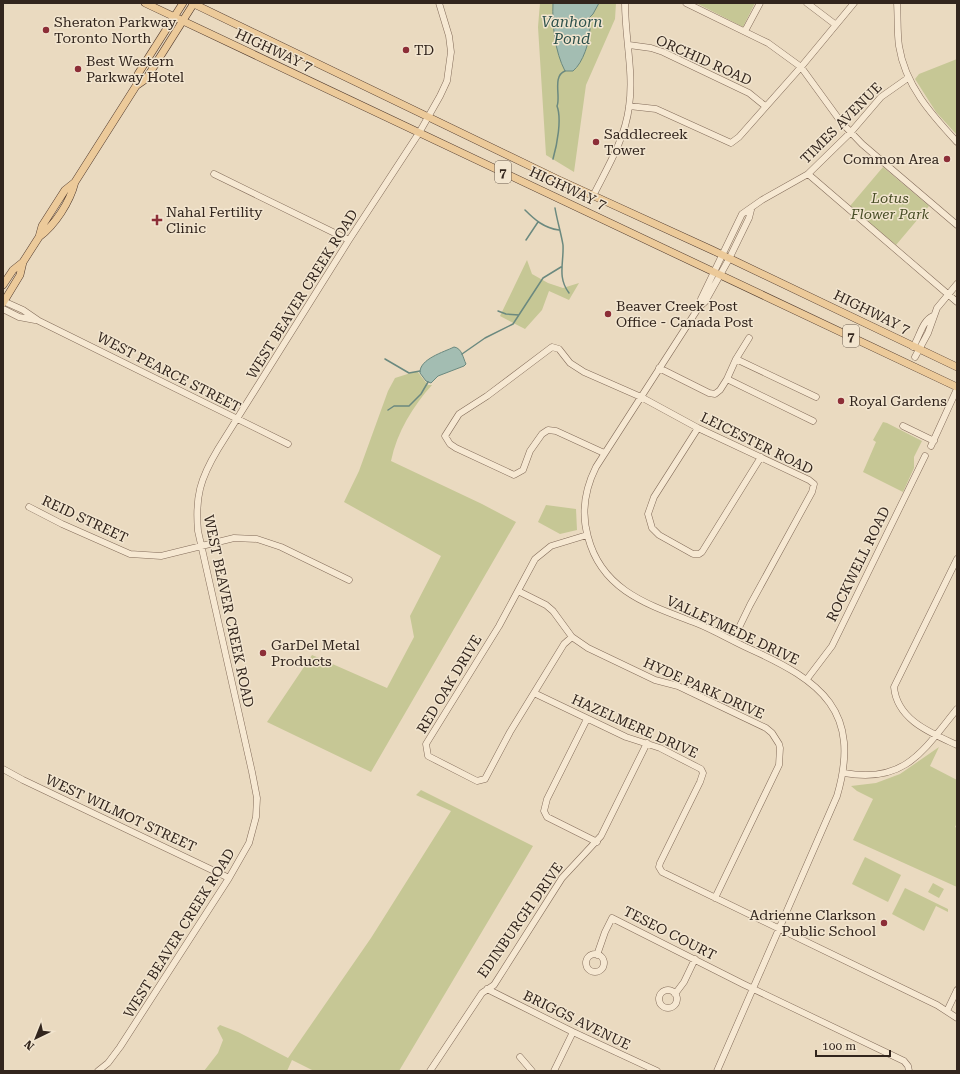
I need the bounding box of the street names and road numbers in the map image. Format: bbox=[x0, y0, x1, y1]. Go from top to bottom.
street label: HIGHWAY 7 bbox=[233, 25, 315, 75]
street label: ORCHID ROAD bbox=[654, 32, 755, 88]
street label: TIMES AVENUE bbox=[797, 79, 885, 167]
road number: 7 bbox=[495, 161, 511, 183]
street label: HIGHWAY 7 bbox=[527, 163, 609, 213]
street label: WEST BEAVER CREEK ROAD bbox=[243, 206, 361, 382]
street label: HIGHWAY 7 bbox=[831, 286, 913, 338]
road number: 7 bbox=[843, 325, 859, 347]
street label: WEST PEARCE STREET bbox=[94, 329, 244, 415]
street label: LEICESTER ROAD bbox=[698, 409, 816, 477]
street label: REID STREET bbox=[39, 492, 131, 546]
street label: ROCKWELL ROAD bbox=[823, 504, 893, 624]
street label: WEST BEAVER CREEK ROAD bbox=[201, 513, 257, 709]
street label: VALLEYMEDE DRIVE bbox=[664, 592, 802, 668]
street label: RED OAK DRIVE bbox=[413, 632, 485, 736]
street label: HYDE PARK DRIVE bbox=[641, 654, 767, 722]
street label: HAZELMERE DRIVE bbox=[569, 691, 701, 761]
street label: WEST WILMOT STREET bbox=[43, 771, 199, 855]
street label: WEST BEAVER CREEK ROAD bbox=[120, 845, 238, 1021]
street label: EDINBURGH DRIVE bbox=[474, 859, 566, 981]
street label: TESEO COURT bbox=[621, 903, 719, 963]
street label: BRIGGS AVENUE bbox=[521, 987, 633, 1053]

